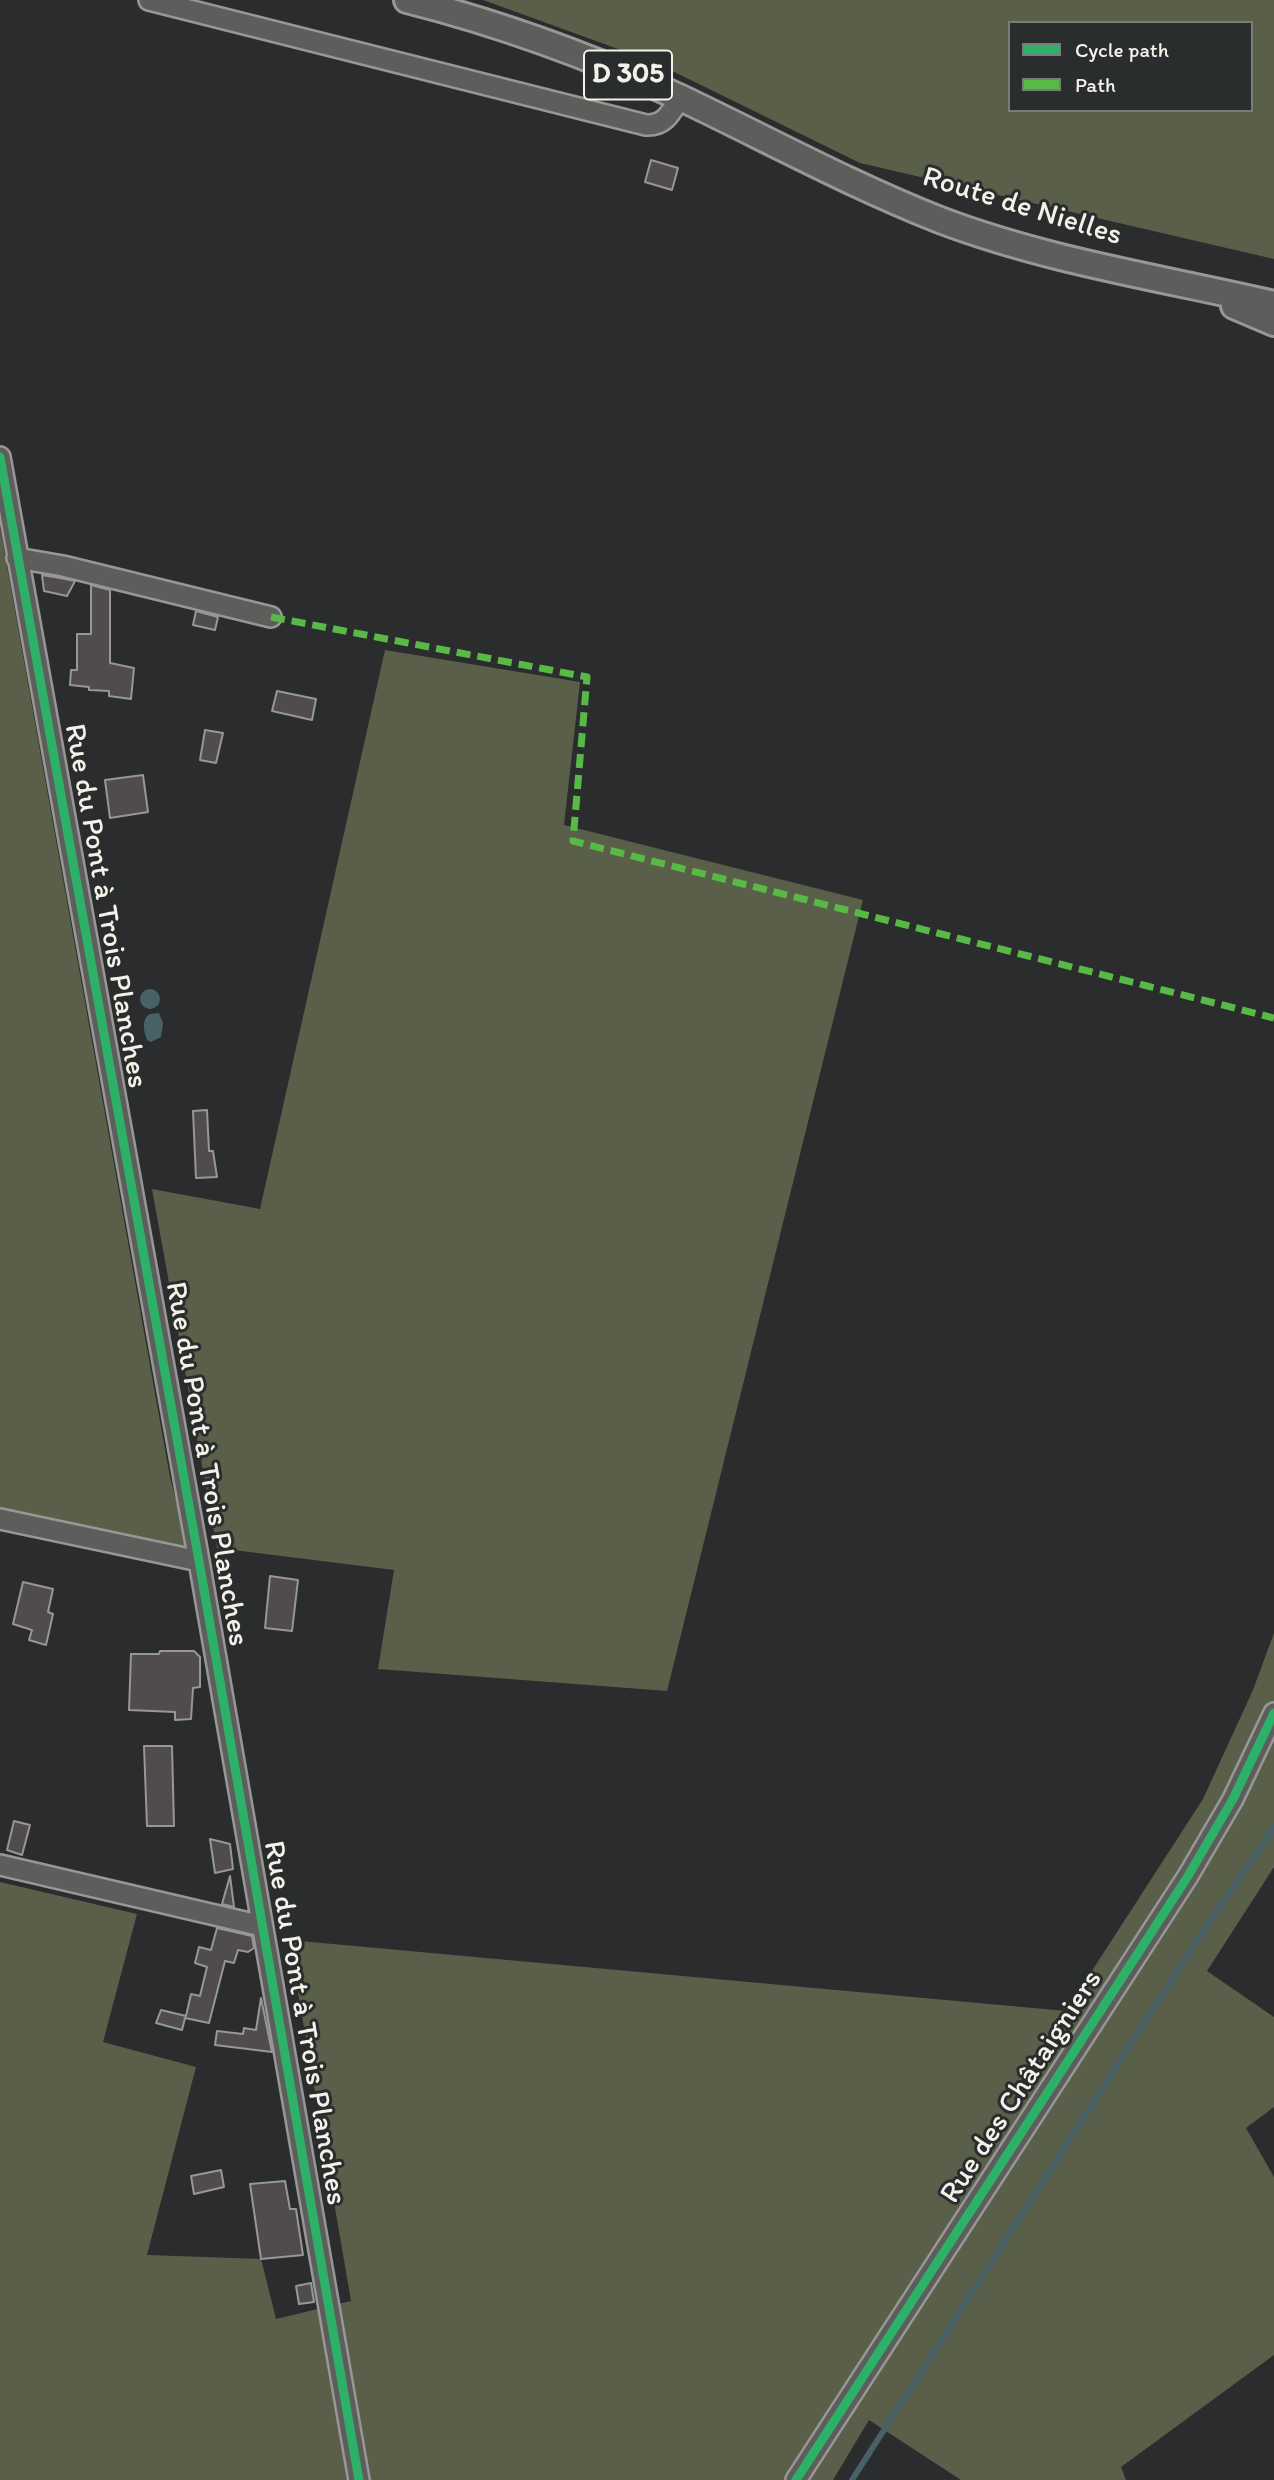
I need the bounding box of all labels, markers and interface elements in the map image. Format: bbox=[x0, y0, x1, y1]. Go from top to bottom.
legend bbox=[1008, 21, 1253, 112]
text: Cycle path bbox=[1075, 37, 1169, 62]
road number: D 305 bbox=[584, 50, 672, 100]
text: Path bbox=[1075, 72, 1116, 97]
street label: Route de Nielles bbox=[918, 160, 1126, 254]
street label: Rue du Pont à Trois Planches bbox=[55, 721, 155, 1091]
street label: Rue du Pont à Trois Planches bbox=[156, 1279, 256, 1649]
street label: Rue du Pont à Trois Planches bbox=[254, 1838, 354, 2208]
street label: Rue des Châtaigniers bbox=[933, 1963, 1111, 2211]

